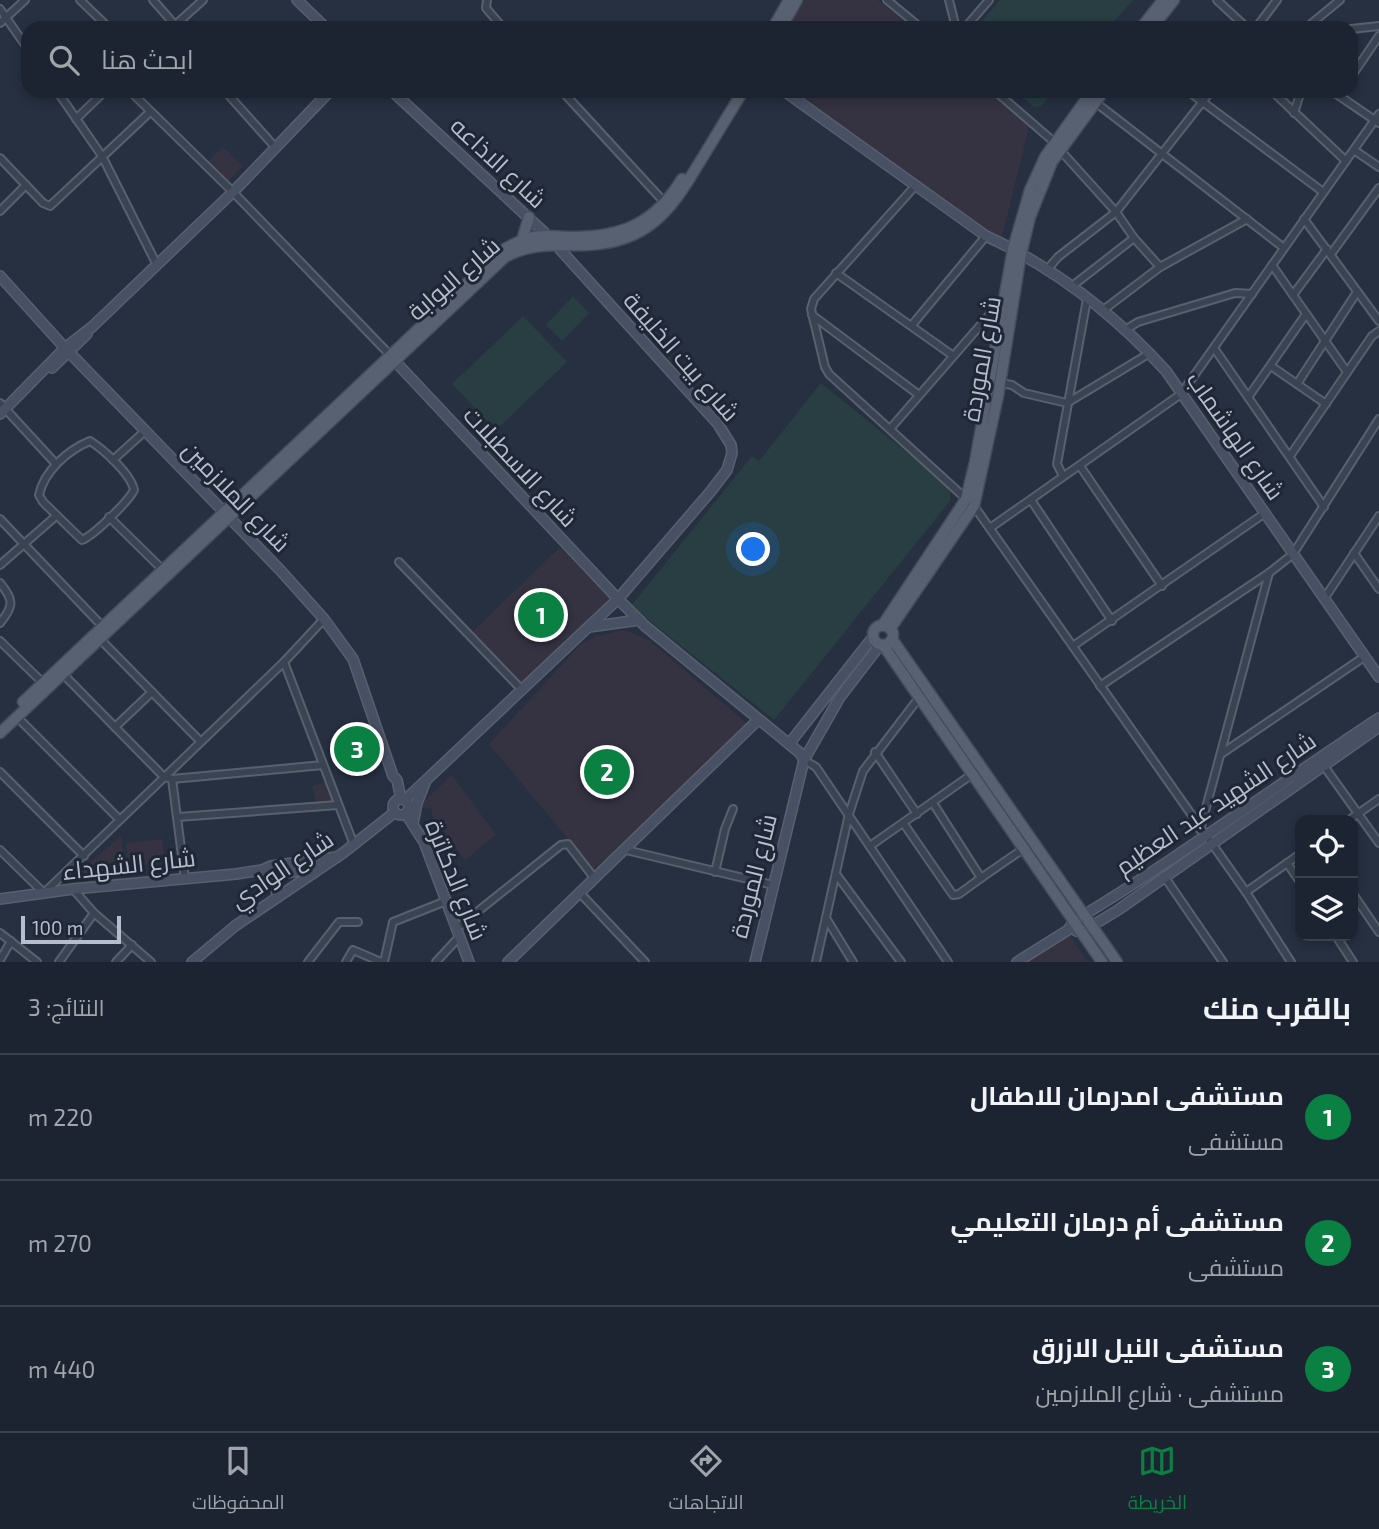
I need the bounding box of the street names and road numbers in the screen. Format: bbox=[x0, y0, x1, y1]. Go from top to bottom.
street label: شارع الاذاعه bbox=[443, 110, 553, 216]
street label: شارع البوابة bbox=[401, 230, 507, 328]
street label: شارع بيت الخليفة bbox=[616, 286, 746, 428]
street label: شارع الموردة bbox=[955, 294, 1009, 424]
street label: شارع الهاشماب bbox=[1179, 365, 1291, 507]
street label: شارع الاسطبلات bbox=[456, 400, 584, 534]
street label: شارع الملازمين bbox=[175, 435, 297, 559]
street label: شارع الشهيد عبد العظيم bbox=[1110, 725, 1322, 883]
street label: شارع الموردة bbox=[723, 811, 785, 941]
street label: شارع الدكاترة bbox=[417, 815, 495, 945]
street label: شارع الوادي bbox=[224, 824, 341, 918]
street label: شارع الشهداء bbox=[61, 842, 197, 888]

